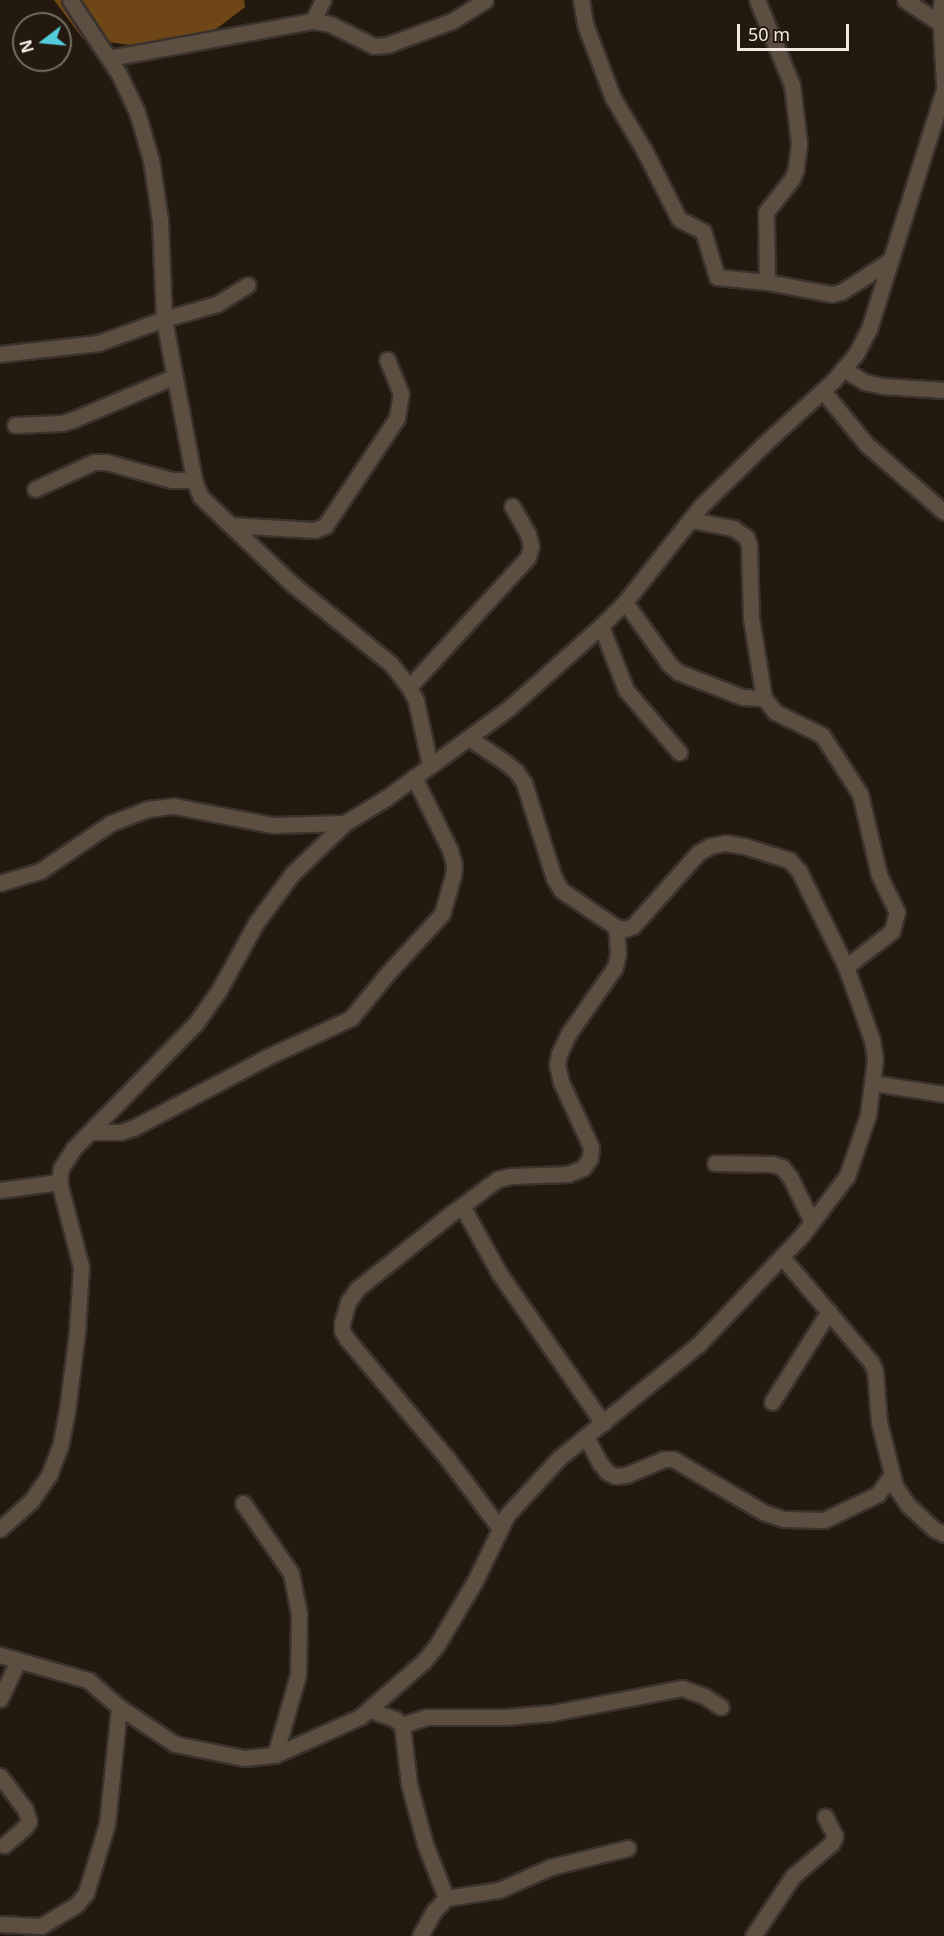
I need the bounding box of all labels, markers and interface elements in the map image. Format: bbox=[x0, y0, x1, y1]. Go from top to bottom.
north arrow bbox=[12, 12, 72, 72]
scale bar bbox=[740, 12, 852, 50]
text: 50 m bbox=[748, 22, 790, 46]
text: N bbox=[14, 37, 39, 56]

